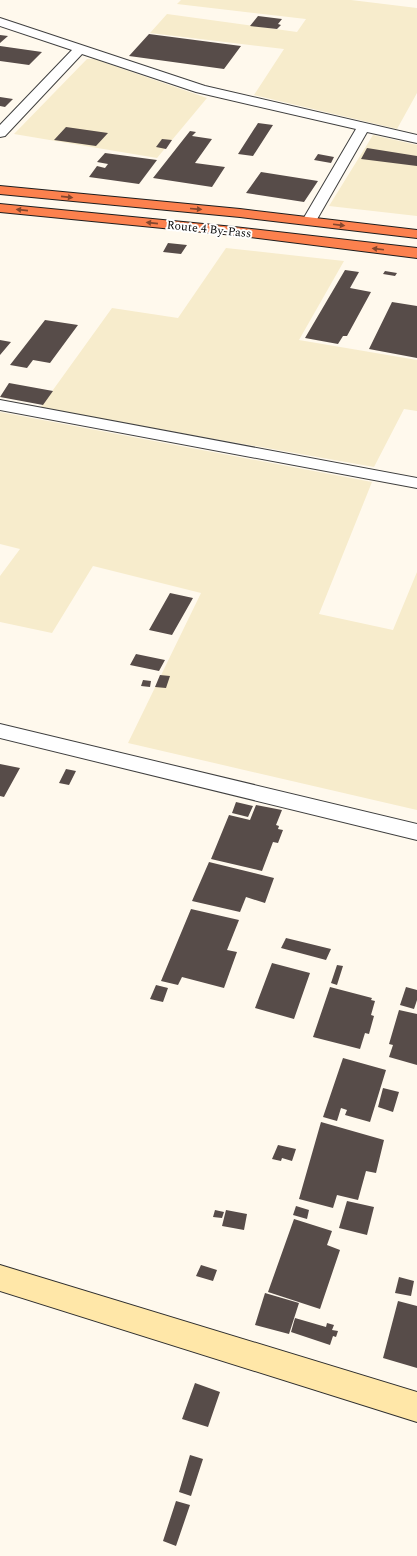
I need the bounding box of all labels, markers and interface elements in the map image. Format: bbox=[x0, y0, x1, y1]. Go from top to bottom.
one-way arrow bbox=[61, 193, 73, 200]
one-way arrow bbox=[190, 206, 202, 212]
one-way arrow bbox=[16, 207, 28, 214]
street label: Route 4 By-Pass bbox=[166, 216, 252, 243]
one-way arrow bbox=[146, 220, 158, 226]
one-way arrow bbox=[333, 221, 345, 228]
one-way arrow bbox=[372, 245, 384, 252]

